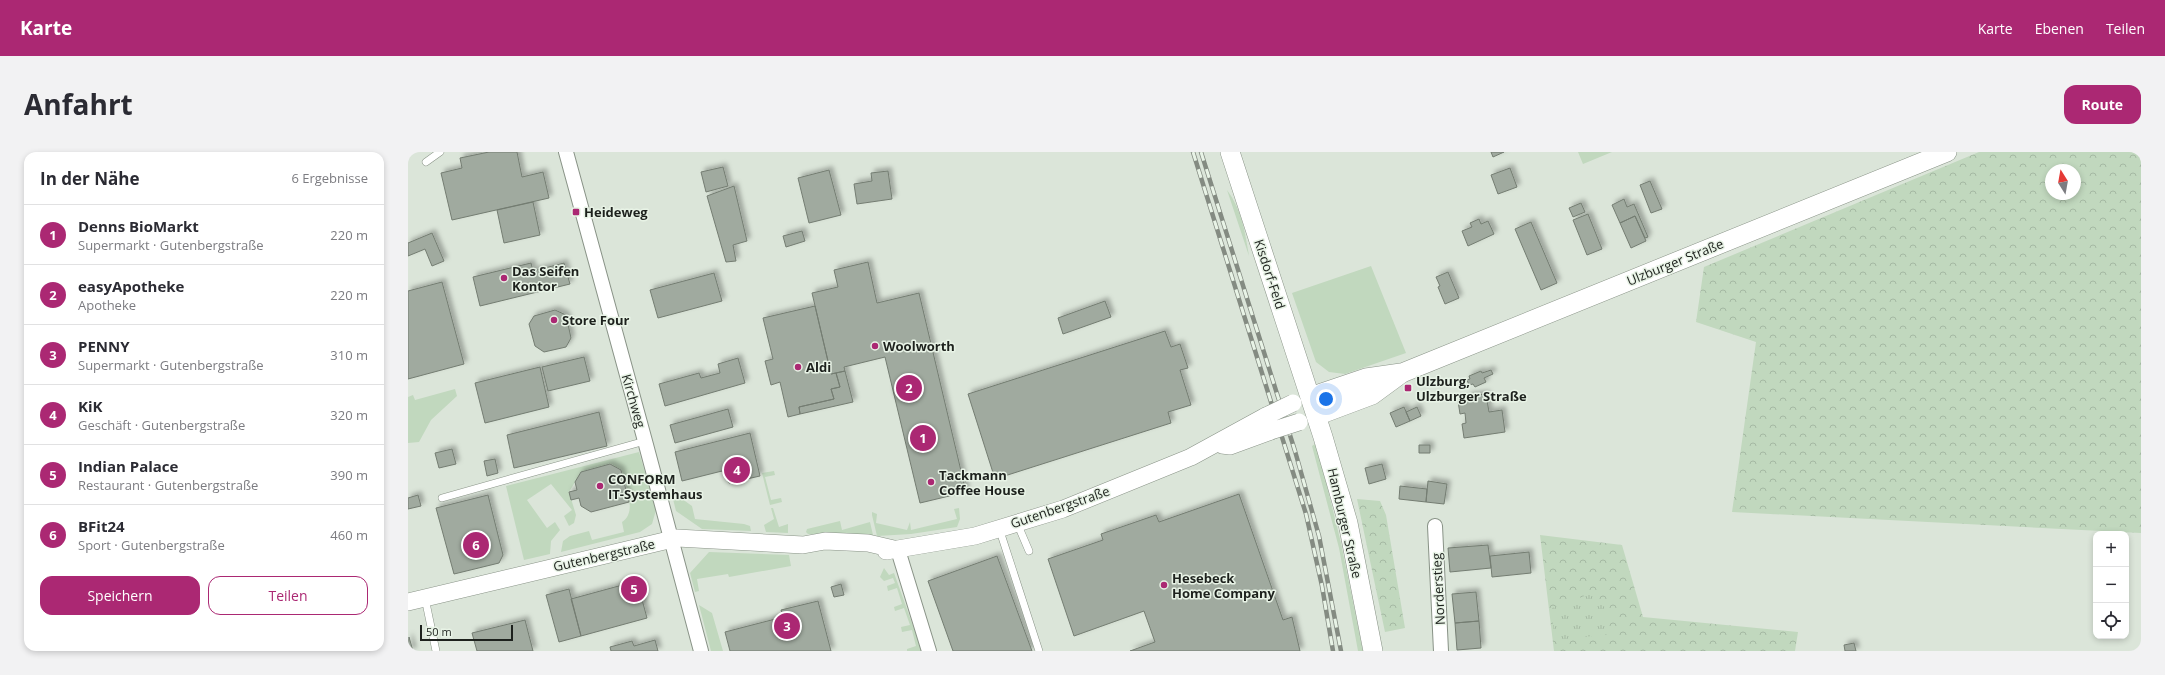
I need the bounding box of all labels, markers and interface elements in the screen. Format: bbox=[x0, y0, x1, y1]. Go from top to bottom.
text: Karte bbox=[20, 15, 72, 41]
text: Karte bbox=[1978, 19, 2013, 38]
text: Ebenen bbox=[2035, 19, 2084, 38]
text: Teilen bbox=[2106, 19, 2145, 38]
text: Anfahrt bbox=[24, 85, 133, 123]
button: Route bbox=[2064, 85, 2141, 124]
north arrow bbox=[2045, 164, 2081, 200]
text: In der Nähe bbox=[40, 167, 139, 190]
text: 6 Ergebnisse bbox=[291, 169, 368, 187]
place label: Heideweg bbox=[584, 203, 648, 221]
marker: Heideweg bbox=[571, 207, 581, 217]
text: Denns BioMarkt bbox=[78, 216, 199, 236]
text: 1 bbox=[49, 226, 57, 244]
text: 220 m bbox=[330, 226, 368, 244]
street label: Ulzburger Straße bbox=[1624, 234, 1726, 290]
text: Supermarkt · Gutenbergstraße bbox=[78, 236, 264, 254]
street label: Kisdorf-Feld bbox=[1250, 237, 1290, 311]
place label: Das Seifen Kontor bbox=[512, 262, 579, 295]
marker: Das Seifen Kontor bbox=[499, 273, 509, 283]
text: easyApotheke bbox=[78, 276, 184, 296]
text: 2 bbox=[49, 286, 57, 304]
text: 220 m bbox=[330, 286, 368, 304]
text: Apotheke bbox=[78, 296, 136, 314]
place label: Store Four bbox=[562, 311, 630, 329]
marker: Store Four bbox=[549, 315, 559, 325]
text: PENNY bbox=[78, 336, 130, 356]
place label: Woolworth bbox=[883, 337, 955, 355]
marker: Woolworth bbox=[870, 341, 880, 351]
text: 3 bbox=[49, 346, 57, 364]
text: 310 m bbox=[330, 346, 368, 364]
text: Supermarkt · Gutenbergstraße bbox=[78, 356, 264, 374]
place label: Aldi bbox=[806, 358, 831, 376]
marker: Aldi bbox=[793, 362, 803, 372]
street label: Kirchweg bbox=[618, 372, 650, 430]
place label: Ulzburg, Ulzburger Straße bbox=[1416, 372, 1527, 405]
pin: 2 bbox=[896, 373, 922, 403]
marker: Ulzburg, Ulzburger Straße bbox=[1403, 383, 1413, 393]
your location bbox=[1316, 389, 1336, 409]
text: KiK bbox=[78, 396, 103, 416]
text: 4 bbox=[49, 406, 57, 424]
text: 320 m bbox=[330, 406, 368, 424]
text: Geschäft · Gutenbergstraße bbox=[78, 416, 245, 434]
pin: 1 bbox=[910, 423, 936, 453]
pin: 4 bbox=[724, 455, 750, 485]
text: Indian Palace bbox=[78, 456, 178, 476]
text: 5 bbox=[49, 466, 57, 484]
text: 390 m bbox=[330, 466, 368, 484]
place label: Tackmann Coffee House bbox=[939, 466, 1025, 499]
street label: Hamburger Straße bbox=[1324, 466, 1366, 580]
place label: CONFORM IT-Systemhaus bbox=[608, 470, 703, 503]
text: Restaurant · Gutenbergstraße bbox=[78, 476, 258, 494]
marker: Tackmann Coffee House bbox=[926, 477, 936, 487]
marker: CONFORM IT-Systemhaus bbox=[595, 481, 605, 491]
street label: Gutenbergstraße bbox=[1008, 482, 1112, 532]
text: BFit24 bbox=[78, 516, 125, 536]
text: 6 bbox=[49, 526, 57, 544]
text: 460 m bbox=[330, 526, 368, 544]
pin: 6 bbox=[463, 530, 489, 560]
map controls bbox=[2093, 531, 2129, 639]
button: + bbox=[2093, 531, 2129, 567]
street label: Gutenbergstraße bbox=[551, 535, 657, 575]
text: Sport · Gutenbergstraße bbox=[78, 536, 225, 554]
street label: Norderstieg bbox=[1427, 553, 1449, 625]
button: − bbox=[2093, 567, 2129, 603]
place label: Hesebeck Home Company bbox=[1172, 569, 1276, 602]
pin: 5 bbox=[621, 574, 647, 604]
button: Speichern bbox=[40, 576, 200, 615]
button: Teilen bbox=[208, 576, 368, 615]
marker: Hesebeck Home Company bbox=[1159, 580, 1169, 590]
button: locate bbox=[2093, 603, 2129, 639]
pin: 3 bbox=[774, 611, 800, 641]
scale bar bbox=[420, 623, 513, 642]
text: 50 m bbox=[426, 624, 452, 639]

